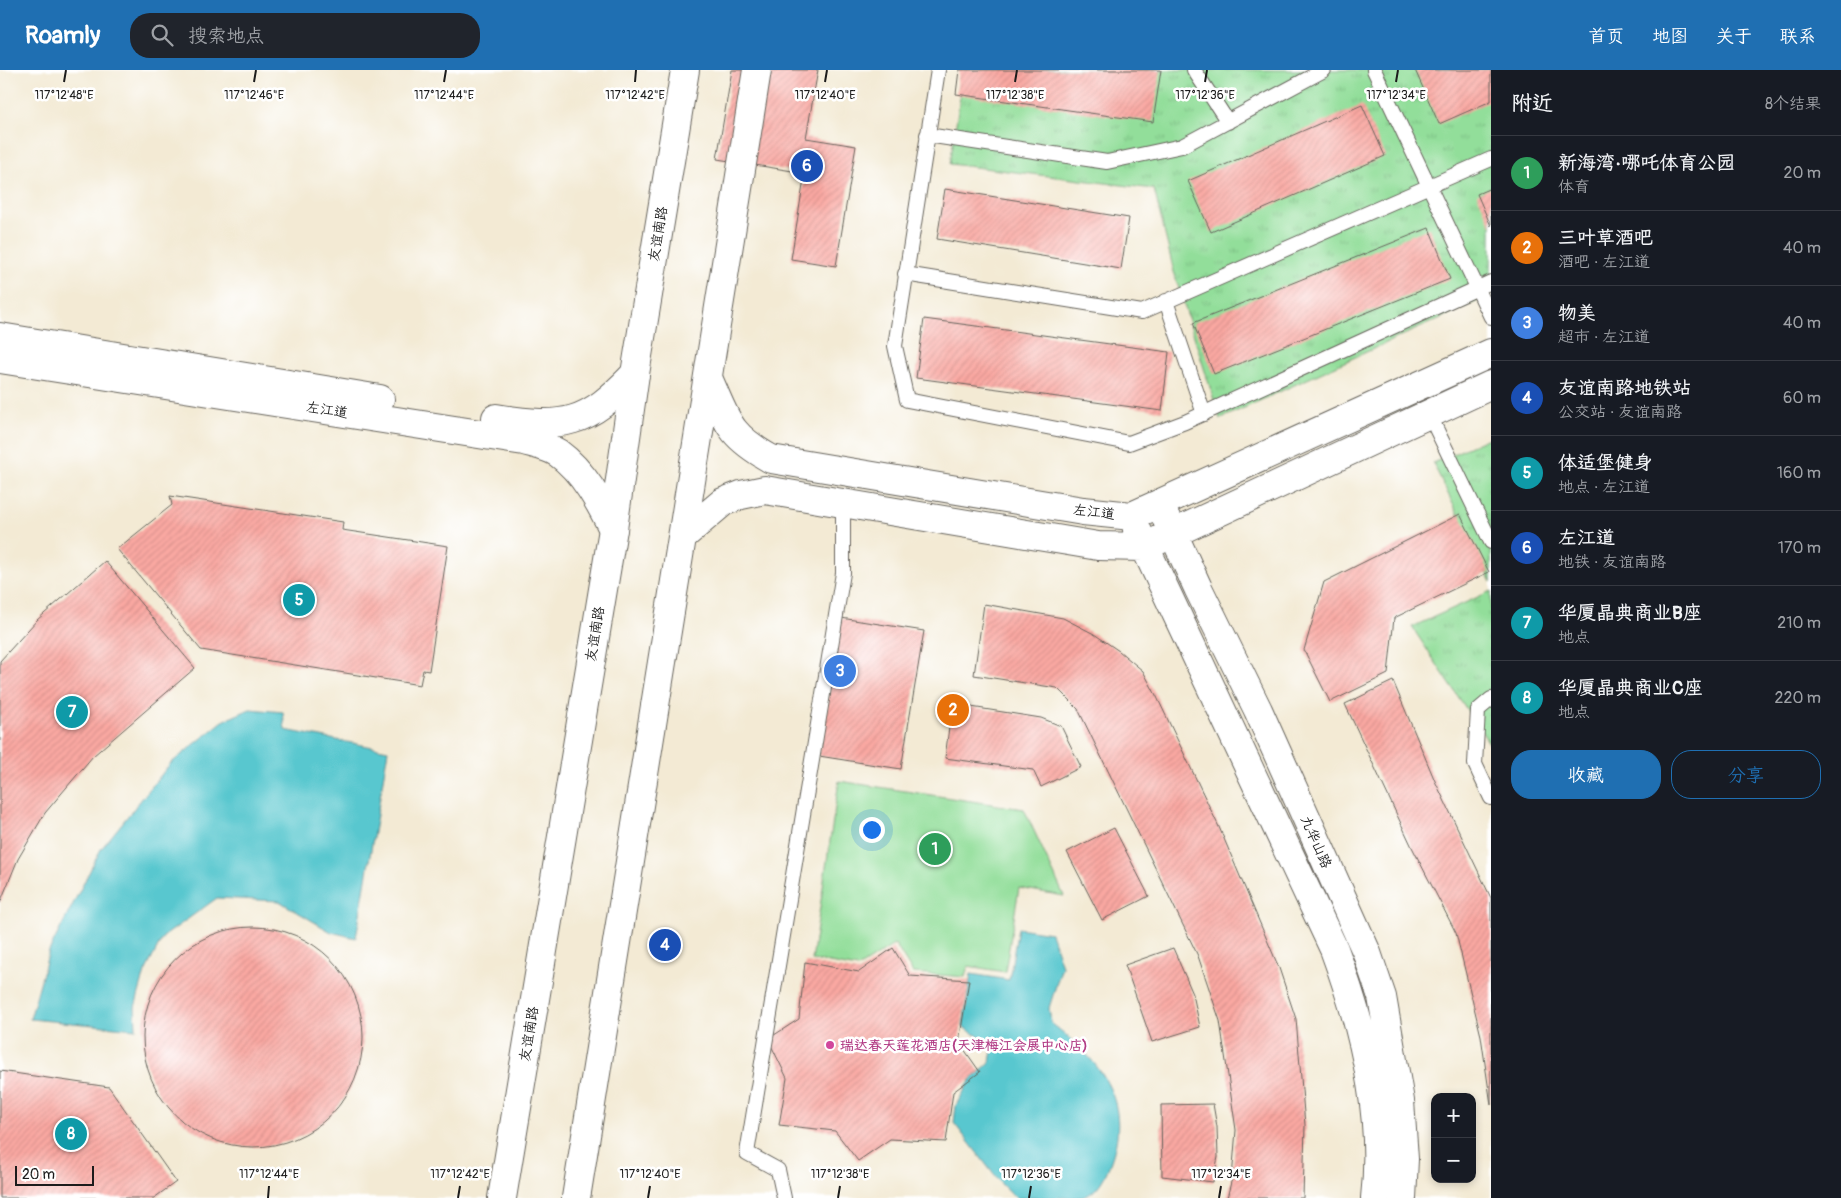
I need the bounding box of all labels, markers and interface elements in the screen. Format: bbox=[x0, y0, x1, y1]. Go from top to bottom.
search box bbox=[130, 13, 480, 58]
text: Roamly bbox=[25, 21, 100, 50]
icon: search bbox=[148, 21, 176, 49]
text: 搜索地点 bbox=[188, 24, 264, 48]
text: 首页 bbox=[1588, 25, 1624, 48]
text: 地图 bbox=[1652, 25, 1688, 48]
text: 关于 bbox=[1716, 25, 1752, 48]
text: 联系 bbox=[1780, 25, 1816, 48]
text: 117°12'48"E bbox=[35, 88, 93, 103]
text: 117°12'46"E bbox=[224, 88, 284, 103]
text: 117°12'44"E bbox=[414, 88, 474, 103]
text: 117°12'42"E bbox=[605, 88, 665, 103]
text: 117°12'40"E bbox=[794, 88, 856, 103]
text: 117°12'38"E bbox=[986, 88, 1044, 103]
text: 117°12'36"E bbox=[1175, 88, 1235, 103]
text: 117°12'34"E bbox=[1366, 88, 1426, 103]
text: 附近 bbox=[1511, 90, 1553, 117]
text: 8个结果 bbox=[1765, 94, 1821, 114]
pin: 6 bbox=[791, 147, 823, 185]
text: 新海湾·哪吒体育公园 bbox=[1558, 151, 1735, 175]
text: 1 bbox=[1524, 163, 1530, 183]
text: 20 m bbox=[1783, 163, 1821, 183]
text: 体育 bbox=[1558, 177, 1590, 197]
street label: 友谊南路 bbox=[645, 205, 671, 263]
text: 三叶草酒吧 bbox=[1558, 226, 1653, 250]
text: 2 bbox=[1523, 238, 1531, 258]
text: 40 m bbox=[1783, 238, 1821, 258]
text: 酒吧 · 左江道 bbox=[1558, 252, 1650, 272]
text: 物美 bbox=[1558, 301, 1596, 325]
text: 3 bbox=[1523, 313, 1531, 333]
text: 40 m bbox=[1783, 313, 1821, 333]
text: 超市 · 左江道 bbox=[1558, 327, 1650, 347]
text: 友谊南路地铁站 bbox=[1558, 376, 1691, 400]
text: 4 bbox=[1522, 388, 1532, 408]
text: 60 m bbox=[1783, 388, 1821, 408]
street label: 左江道 bbox=[305, 398, 349, 422]
text: 公交站 · 友谊南路 bbox=[1558, 402, 1682, 422]
text: 体适堡健身 bbox=[1558, 451, 1653, 475]
text: 5 bbox=[1523, 463, 1531, 483]
text: 160 m bbox=[1777, 463, 1821, 483]
text: 地点 · 左江道 bbox=[1558, 477, 1650, 497]
street label: 左江道 bbox=[1072, 501, 1116, 523]
text: 左江道 bbox=[1558, 526, 1615, 550]
text: 6 bbox=[1522, 538, 1532, 558]
text: 170 m bbox=[1778, 538, 1821, 558]
text: 地铁 · 友谊南路 bbox=[1558, 552, 1666, 572]
pin: 5 bbox=[283, 581, 315, 619]
text: 华厦晶典商业B座 bbox=[1558, 601, 1702, 625]
street label: 友谊南路 bbox=[582, 605, 608, 663]
text: 7 bbox=[1523, 613, 1531, 633]
text: 210 m bbox=[1777, 613, 1821, 633]
text: 地点 bbox=[1558, 627, 1590, 647]
pin: 3 bbox=[824, 652, 856, 690]
text: 华厦晶典商业C座 bbox=[1558, 676, 1703, 700]
text: 8 bbox=[1523, 688, 1531, 708]
text: 220 m bbox=[1775, 688, 1821, 708]
pin: 2 bbox=[937, 691, 969, 729]
pin: 7 bbox=[56, 693, 88, 731]
text: 地点 bbox=[1558, 702, 1590, 722]
button: 收藏 bbox=[1511, 750, 1661, 799]
button: 分享 bbox=[1671, 750, 1821, 799]
street label: 九华山路 bbox=[1297, 813, 1335, 871]
your location bbox=[859, 817, 885, 843]
pin: 1 bbox=[919, 830, 951, 868]
pin: 4 bbox=[649, 926, 681, 964]
street label: 友谊南路 bbox=[516, 1005, 542, 1063]
place label: 瑞达春天莲花酒店(天津梅江会展中心店) bbox=[840, 1037, 1087, 1054]
marker: 瑞达春天莲花酒店(天津梅江会展中心店) bbox=[824, 1039, 836, 1051]
map controls bbox=[1431, 1093, 1476, 1183]
button: + bbox=[1431, 1093, 1476, 1138]
pin: 8 bbox=[55, 1115, 87, 1153]
button: − bbox=[1431, 1138, 1476, 1183]
scale bar bbox=[15, 1163, 94, 1186]
text: 20 m bbox=[22, 1166, 55, 1183]
text: 117°12'44"E bbox=[239, 1167, 299, 1182]
text: 117°12'42"E bbox=[430, 1167, 490, 1182]
text: 117°12'40"E bbox=[619, 1167, 681, 1182]
text: 117°12'38"E bbox=[811, 1167, 869, 1182]
text: 117°12'36"E bbox=[1001, 1167, 1061, 1182]
text: 117°12'34"E bbox=[1191, 1167, 1251, 1182]

